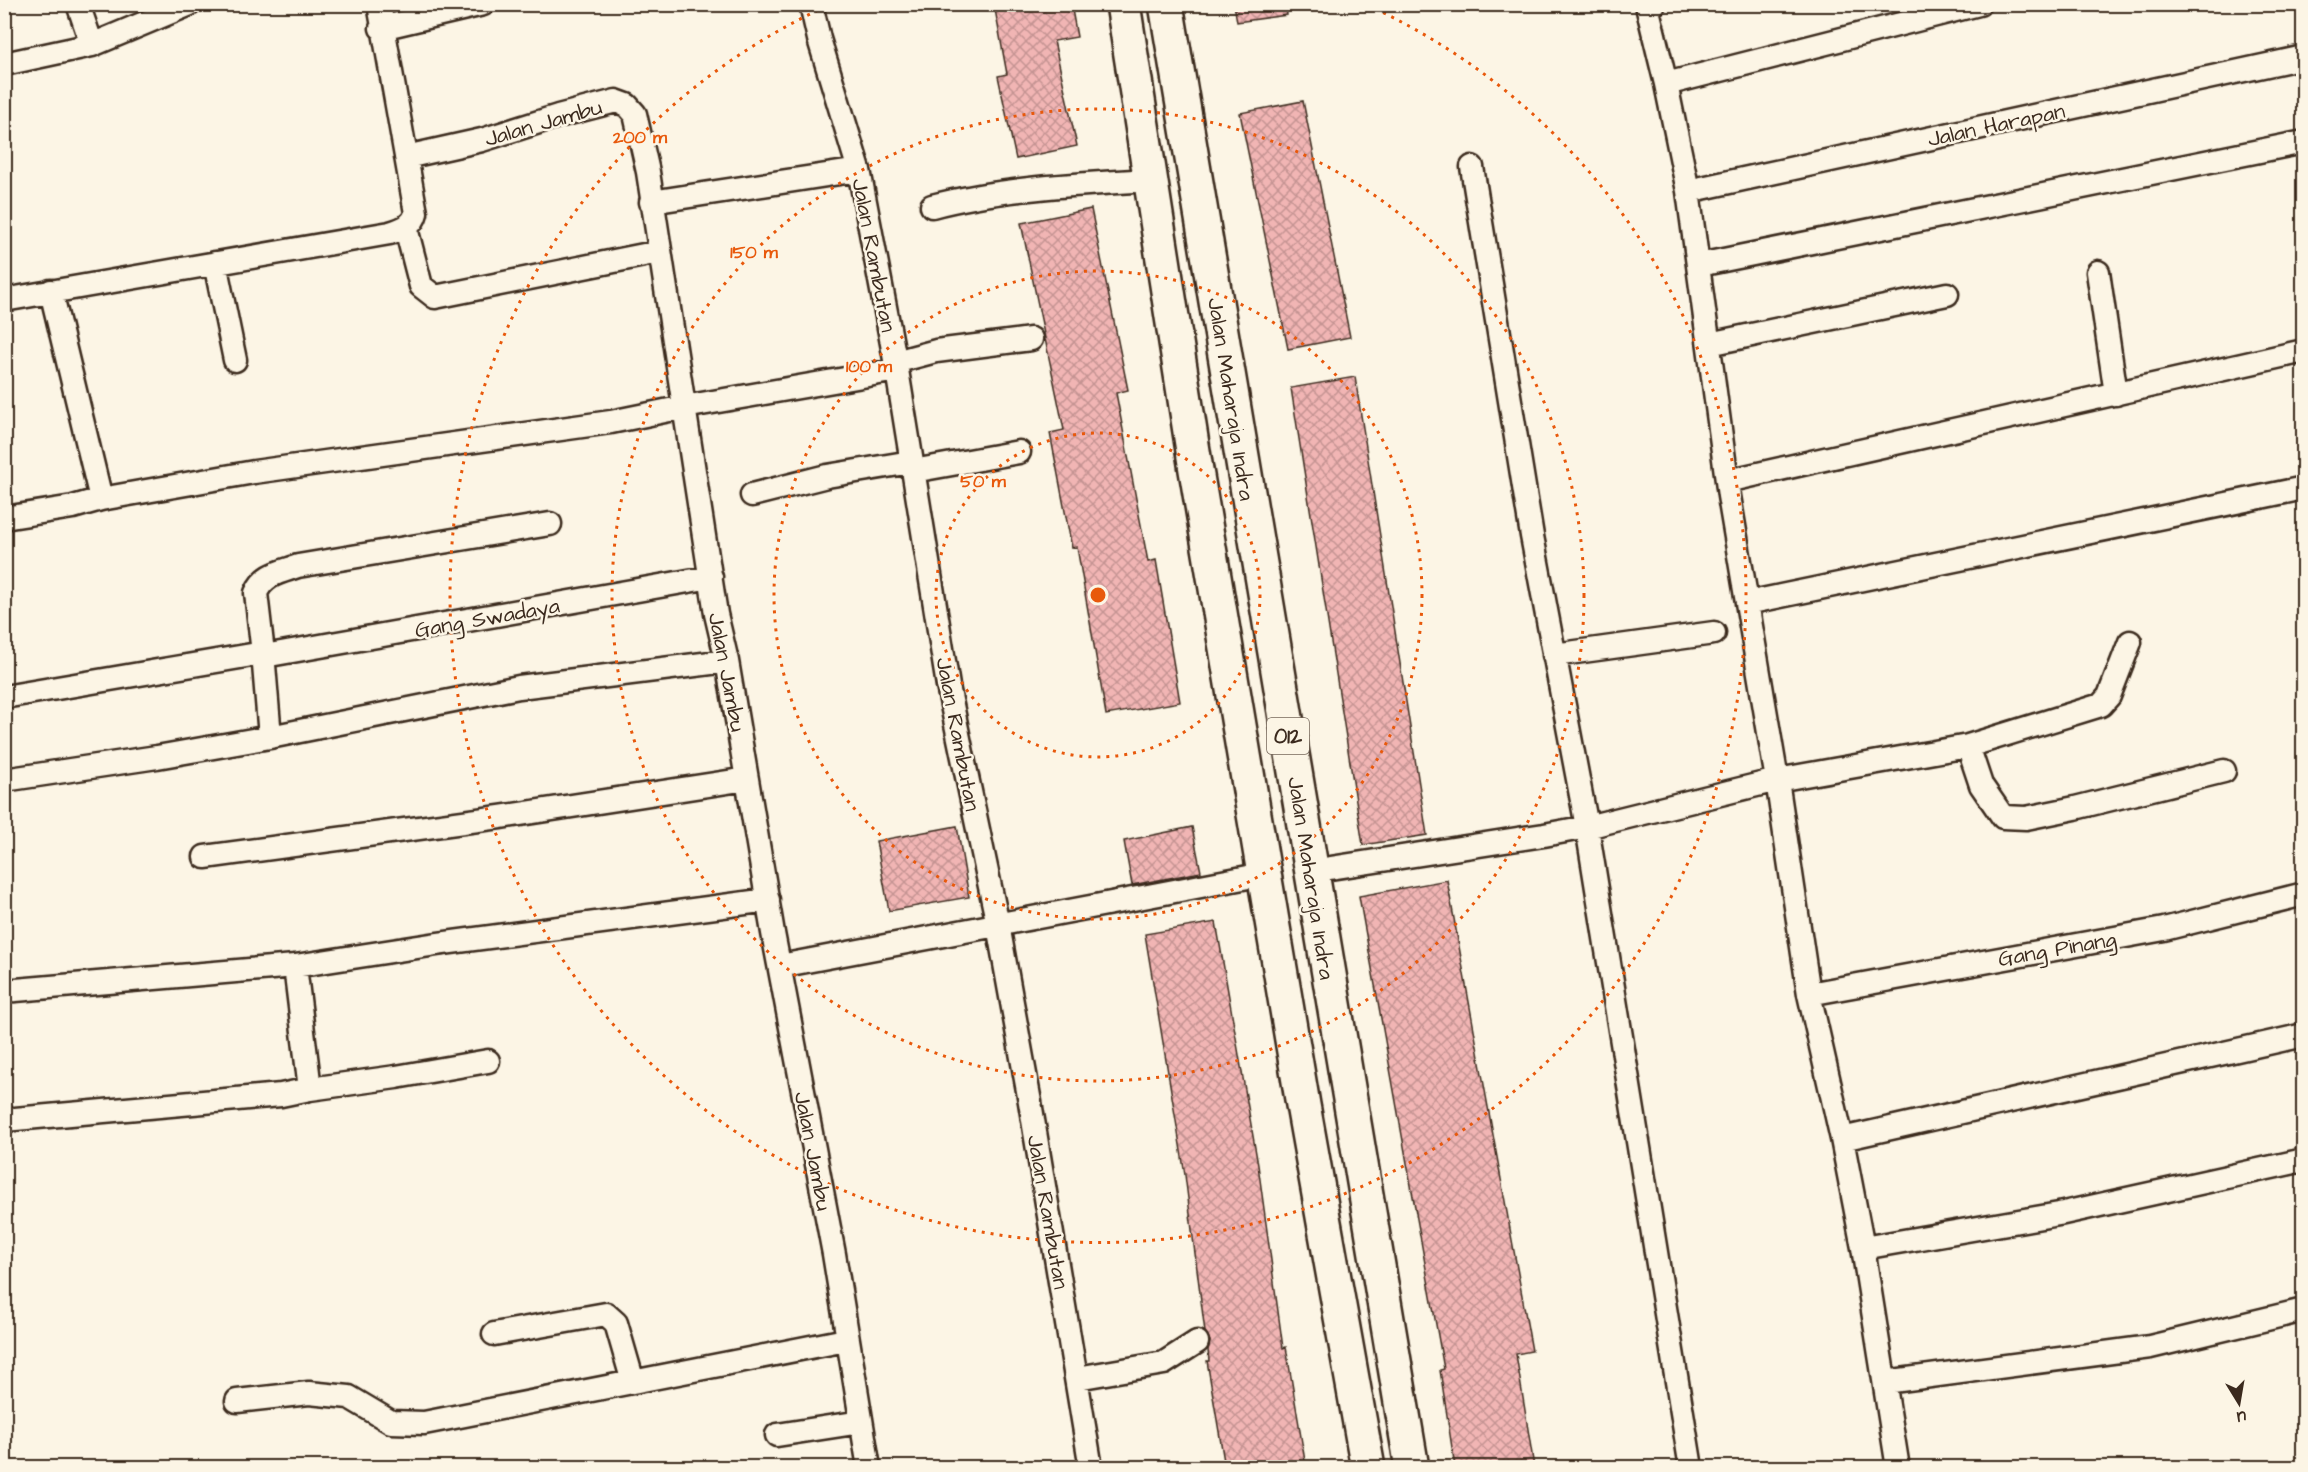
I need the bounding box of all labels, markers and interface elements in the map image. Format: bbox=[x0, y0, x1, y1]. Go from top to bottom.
street label: Jalan Jambu bbox=[481, 92, 606, 155]
street label: Jalan Harapan bbox=[1925, 96, 2068, 155]
text: 200 m bbox=[612, 125, 668, 150]
street label: Jalan Rambutan bbox=[843, 176, 904, 335]
text: 150 m bbox=[730, 240, 779, 265]
street label: Jalan Maharaja Indra bbox=[1199, 296, 1262, 503]
text: 100 m bbox=[846, 354, 893, 379]
text: 50 m bbox=[960, 469, 1007, 494]
centre of rings bbox=[1088, 585, 1108, 605]
street label: Gang Swadaya bbox=[412, 590, 562, 647]
street label: Jalan Jambu bbox=[700, 610, 753, 735]
street label: Jalan Rambutan bbox=[927, 655, 988, 814]
road number: 012 bbox=[1267, 718, 1309, 754]
street label: Jalan Maharaja Indra bbox=[1279, 775, 1342, 982]
street label: Gang Pinang bbox=[1996, 924, 2119, 976]
street label: Jalan Jambu bbox=[786, 1089, 839, 1214]
street label: Jalan Rambutan bbox=[1019, 1133, 1076, 1292]
north arrow bbox=[2209, 1373, 2269, 1433]
text: U bbox=[2235, 1405, 2248, 1428]

